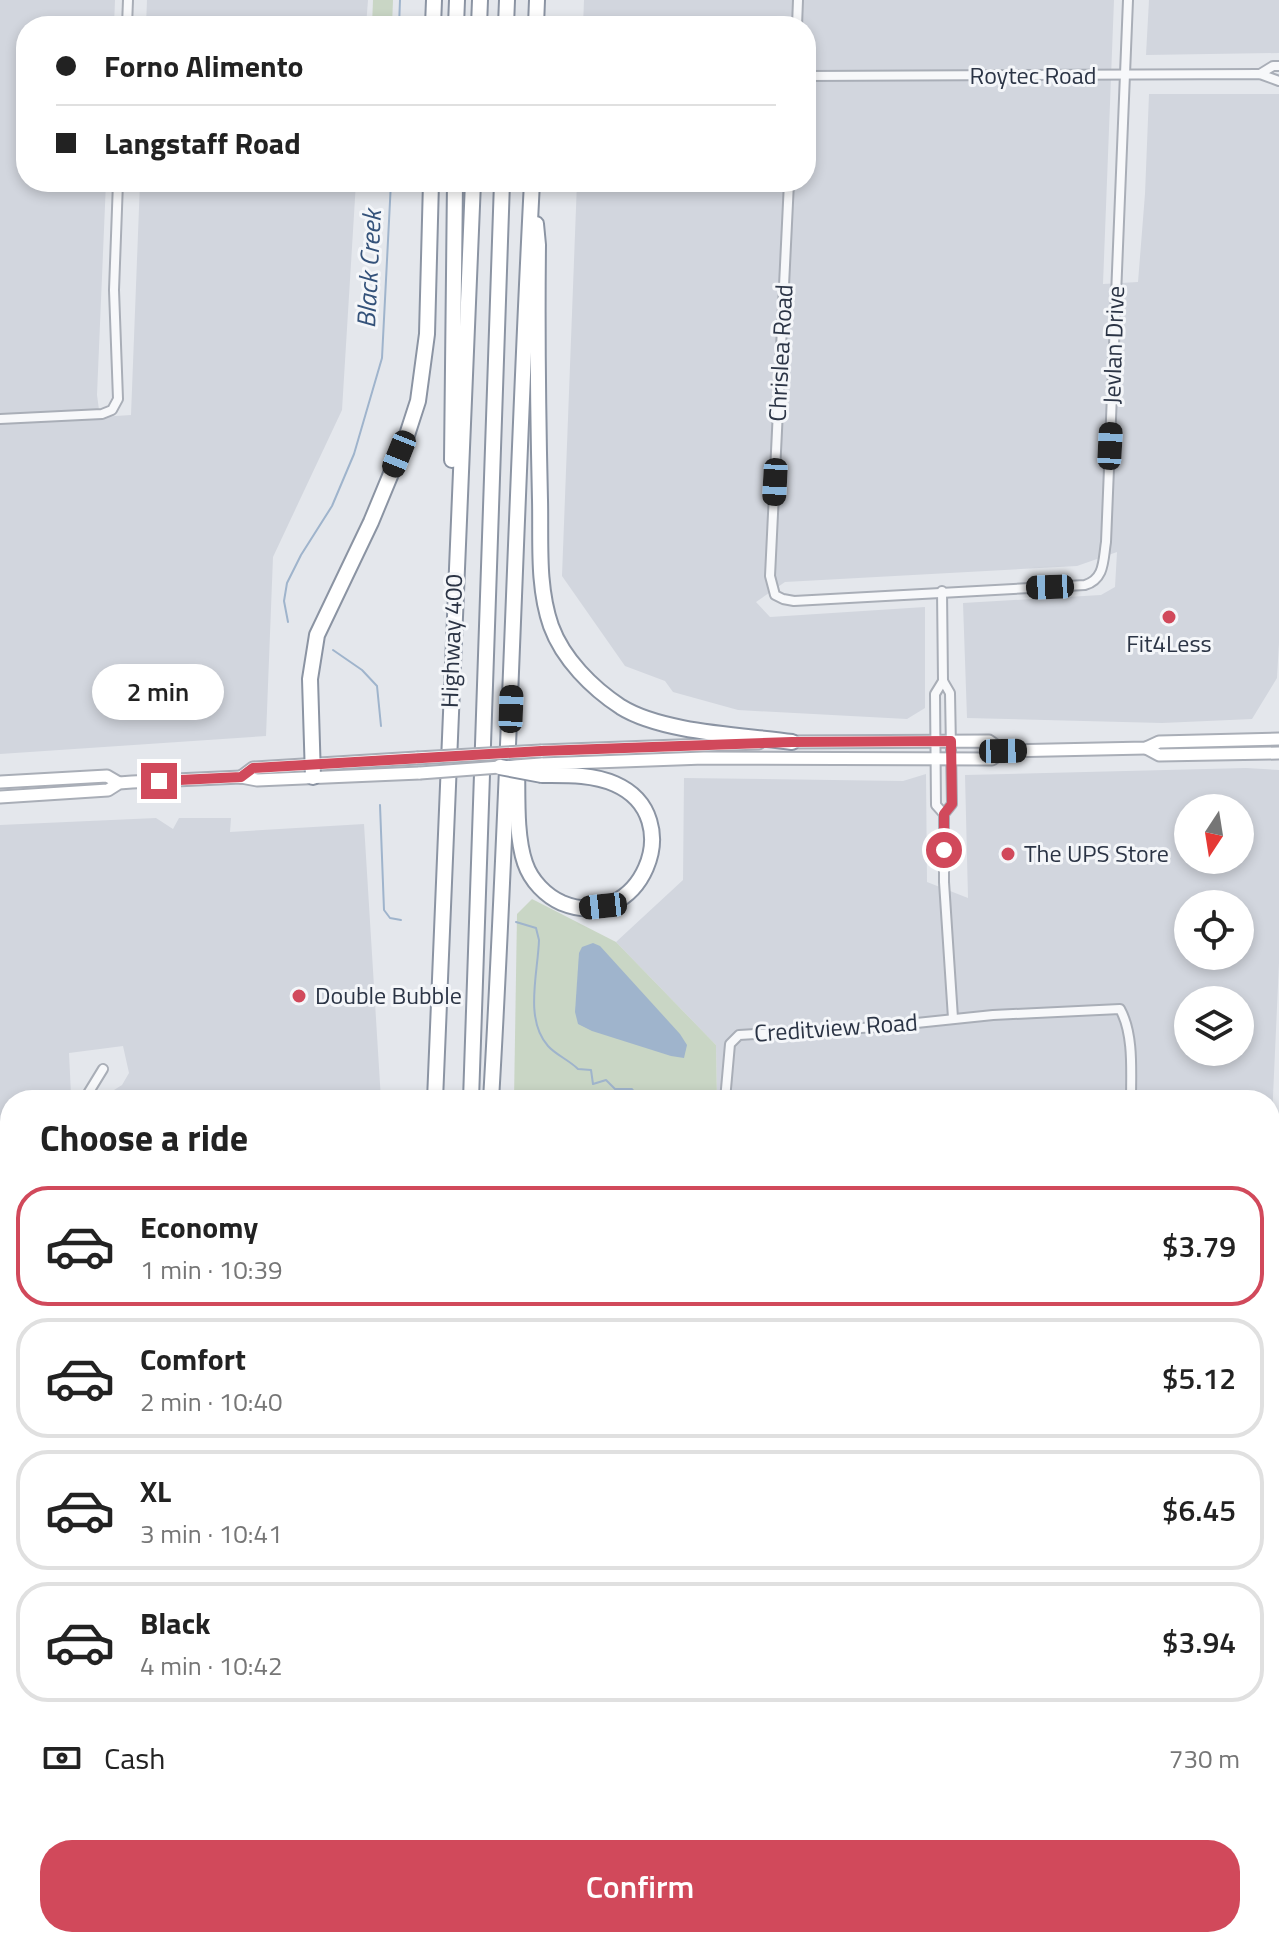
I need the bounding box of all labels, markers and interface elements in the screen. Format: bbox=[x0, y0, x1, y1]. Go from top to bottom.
text: Forno Alimento bbox=[104, 43, 304, 89]
street label: Roytec Road bbox=[970, 57, 1096, 93]
text: Langstaff Road bbox=[104, 120, 301, 166]
water label: Black Creek bbox=[346, 206, 391, 329]
street label: Chrislea Road bbox=[758, 283, 802, 423]
street label: Jevlan Drive bbox=[1093, 285, 1133, 405]
car bbox=[1097, 421, 1123, 471]
car bbox=[379, 427, 419, 481]
car bbox=[762, 457, 788, 507]
street label: Highway 400 bbox=[431, 573, 471, 708]
car bbox=[1026, 574, 1074, 600]
marker: Fit4Less bbox=[1160, 608, 1178, 626]
place label: Fit4Less bbox=[1126, 625, 1212, 661]
callout: 2 min bbox=[93, 665, 225, 721]
text: 2 min bbox=[127, 672, 189, 711]
car bbox=[498, 685, 524, 733]
car bbox=[979, 739, 1027, 763]
route end bbox=[141, 763, 177, 799]
north arrow bbox=[1174, 794, 1254, 874]
map controls bbox=[1174, 794, 1254, 1066]
route start bbox=[926, 832, 962, 868]
place label: The UPS Store bbox=[1024, 835, 1169, 871]
marker: The UPS Store bbox=[999, 845, 1017, 863]
button: locate bbox=[1174, 890, 1254, 970]
car bbox=[578, 892, 628, 920]
place label: Double Bubble bbox=[315, 977, 462, 1013]
button: layers bbox=[1174, 986, 1254, 1066]
marker: Double Bubble bbox=[290, 987, 308, 1005]
street label: Creditview Road bbox=[753, 1003, 919, 1051]
text: Choose a ride bbox=[40, 1110, 248, 1165]
text: Economy bbox=[140, 1204, 258, 1250]
icon: car bbox=[44, 1210, 116, 1282]
text: $3.79 bbox=[1162, 1223, 1236, 1269]
text: 1 min · 10:39 bbox=[140, 1250, 283, 1289]
text: Comfort bbox=[140, 1336, 246, 1382]
icon: car bbox=[44, 1342, 116, 1414]
text: $5.12 bbox=[1162, 1355, 1236, 1401]
text: 2 min · 10:40 bbox=[140, 1382, 283, 1421]
text: XL bbox=[140, 1468, 171, 1514]
icon: car bbox=[44, 1474, 116, 1546]
text: $6.45 bbox=[1162, 1487, 1236, 1533]
text: 3 min · 10:41 bbox=[140, 1514, 283, 1553]
text: Black bbox=[140, 1600, 211, 1646]
icon: car bbox=[44, 1606, 116, 1678]
text: $3.94 bbox=[1162, 1619, 1236, 1665]
text: 4 min · 10:42 bbox=[140, 1646, 283, 1685]
text: Cash bbox=[104, 1735, 165, 1781]
icon: cash bbox=[40, 1736, 84, 1780]
text: 730 m bbox=[1169, 1739, 1240, 1778]
button: Confirm bbox=[40, 1840, 1240, 1932]

